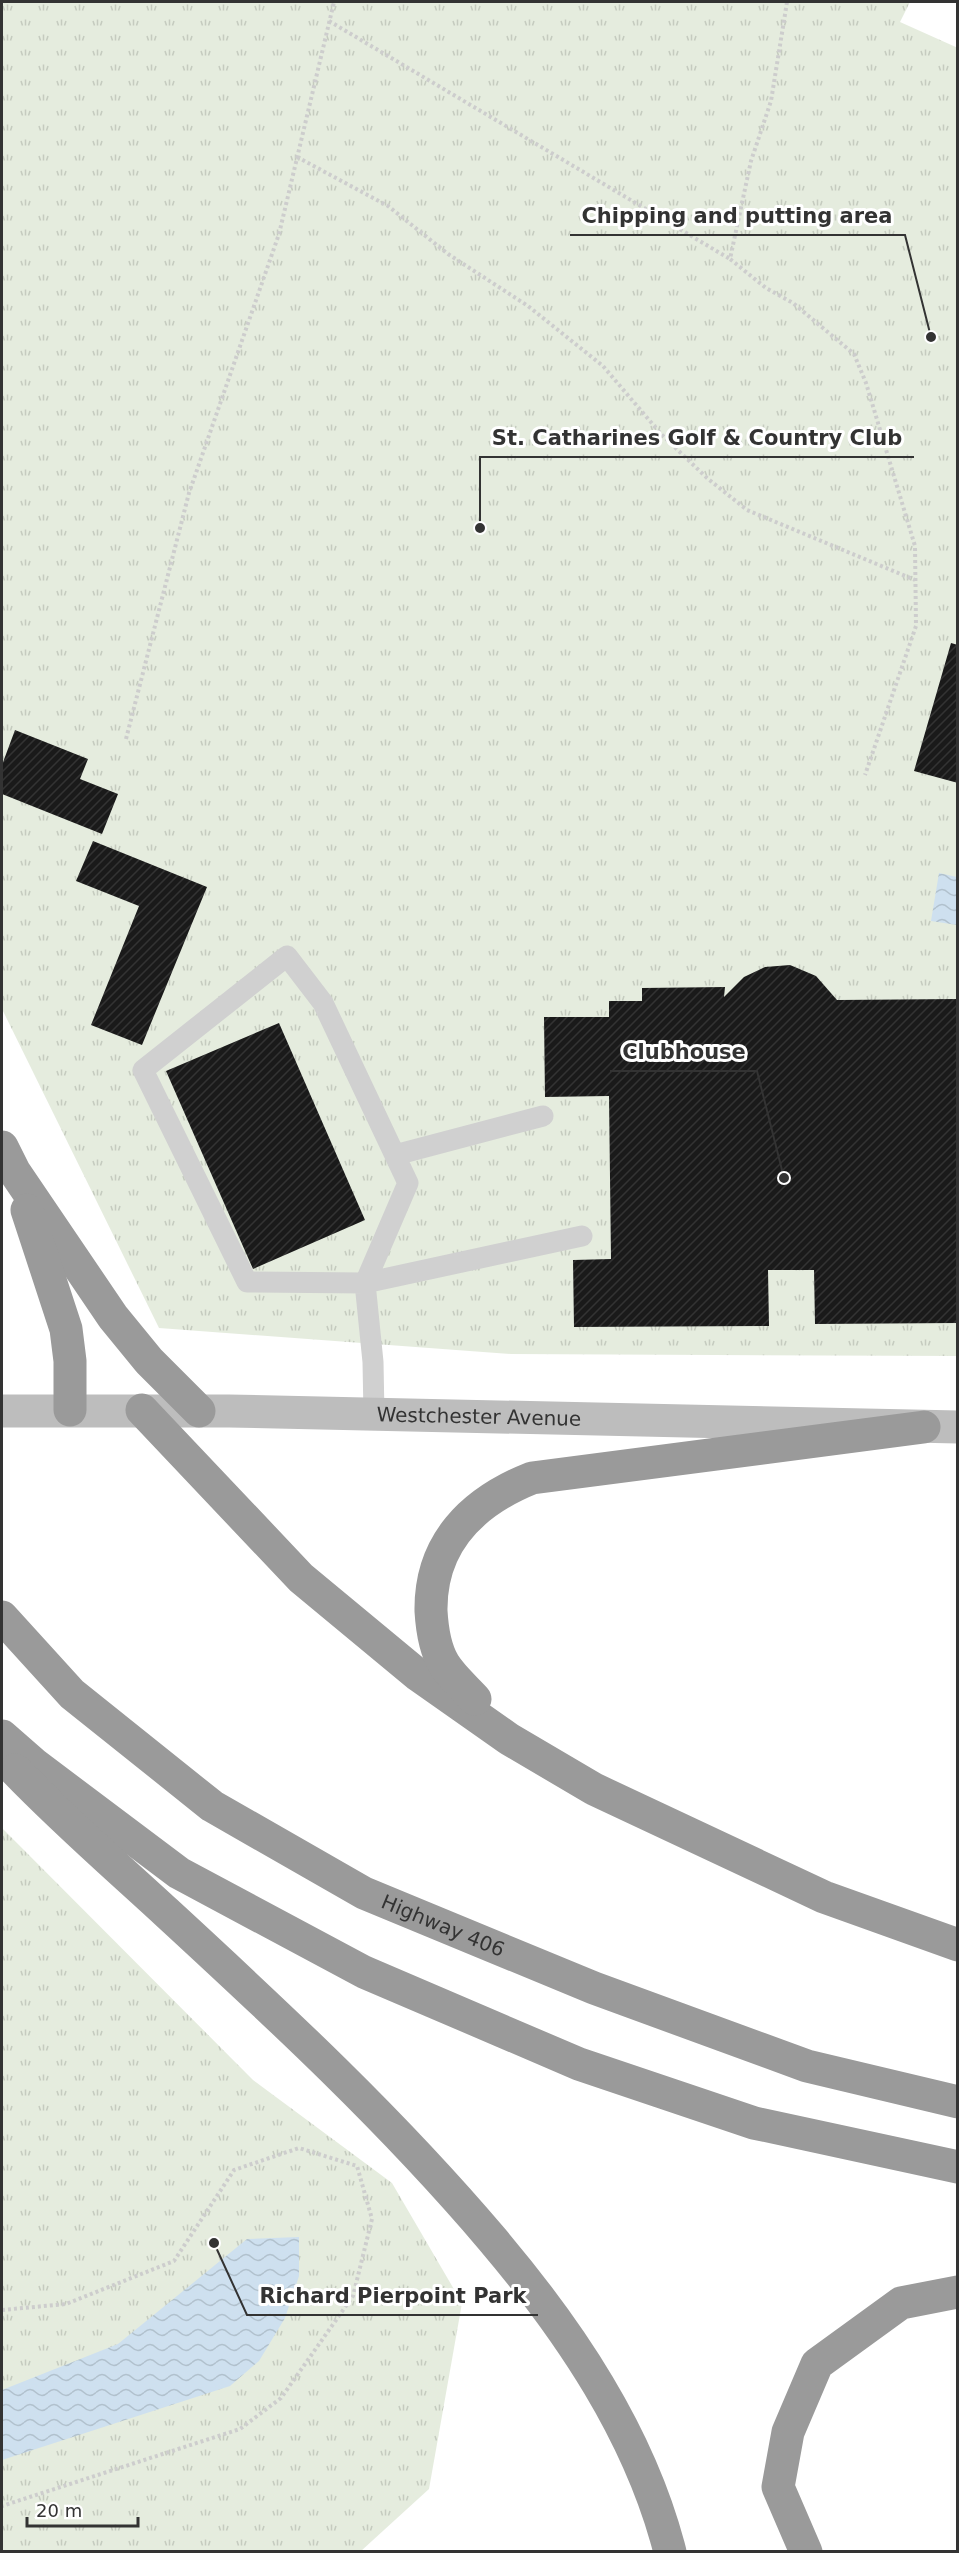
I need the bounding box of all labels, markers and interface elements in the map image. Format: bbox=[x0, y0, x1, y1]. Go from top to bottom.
callout: Chipping and putting area bbox=[570, 196, 905, 235]
text: Chipping and putting area bbox=[581, 204, 893, 228]
callout: St. Catharines Golf & Country Club bbox=[480, 418, 914, 457]
text: St. Catharines Golf & Country Club bbox=[492, 426, 902, 450]
callout: Clubhouse bbox=[610, 1032, 757, 1071]
text: Clubhouse bbox=[622, 1040, 746, 1064]
street label: Westchester Avenue bbox=[376, 1402, 582, 1431]
street label: Highway 406 bbox=[378, 1890, 508, 1962]
callout: Richard Pierpoint Park bbox=[247, 2276, 538, 2315]
text: Richard Pierpoint Park bbox=[259, 2284, 528, 2308]
scale bar bbox=[27, 2490, 138, 2528]
text: 20 m bbox=[36, 2500, 82, 2521]

